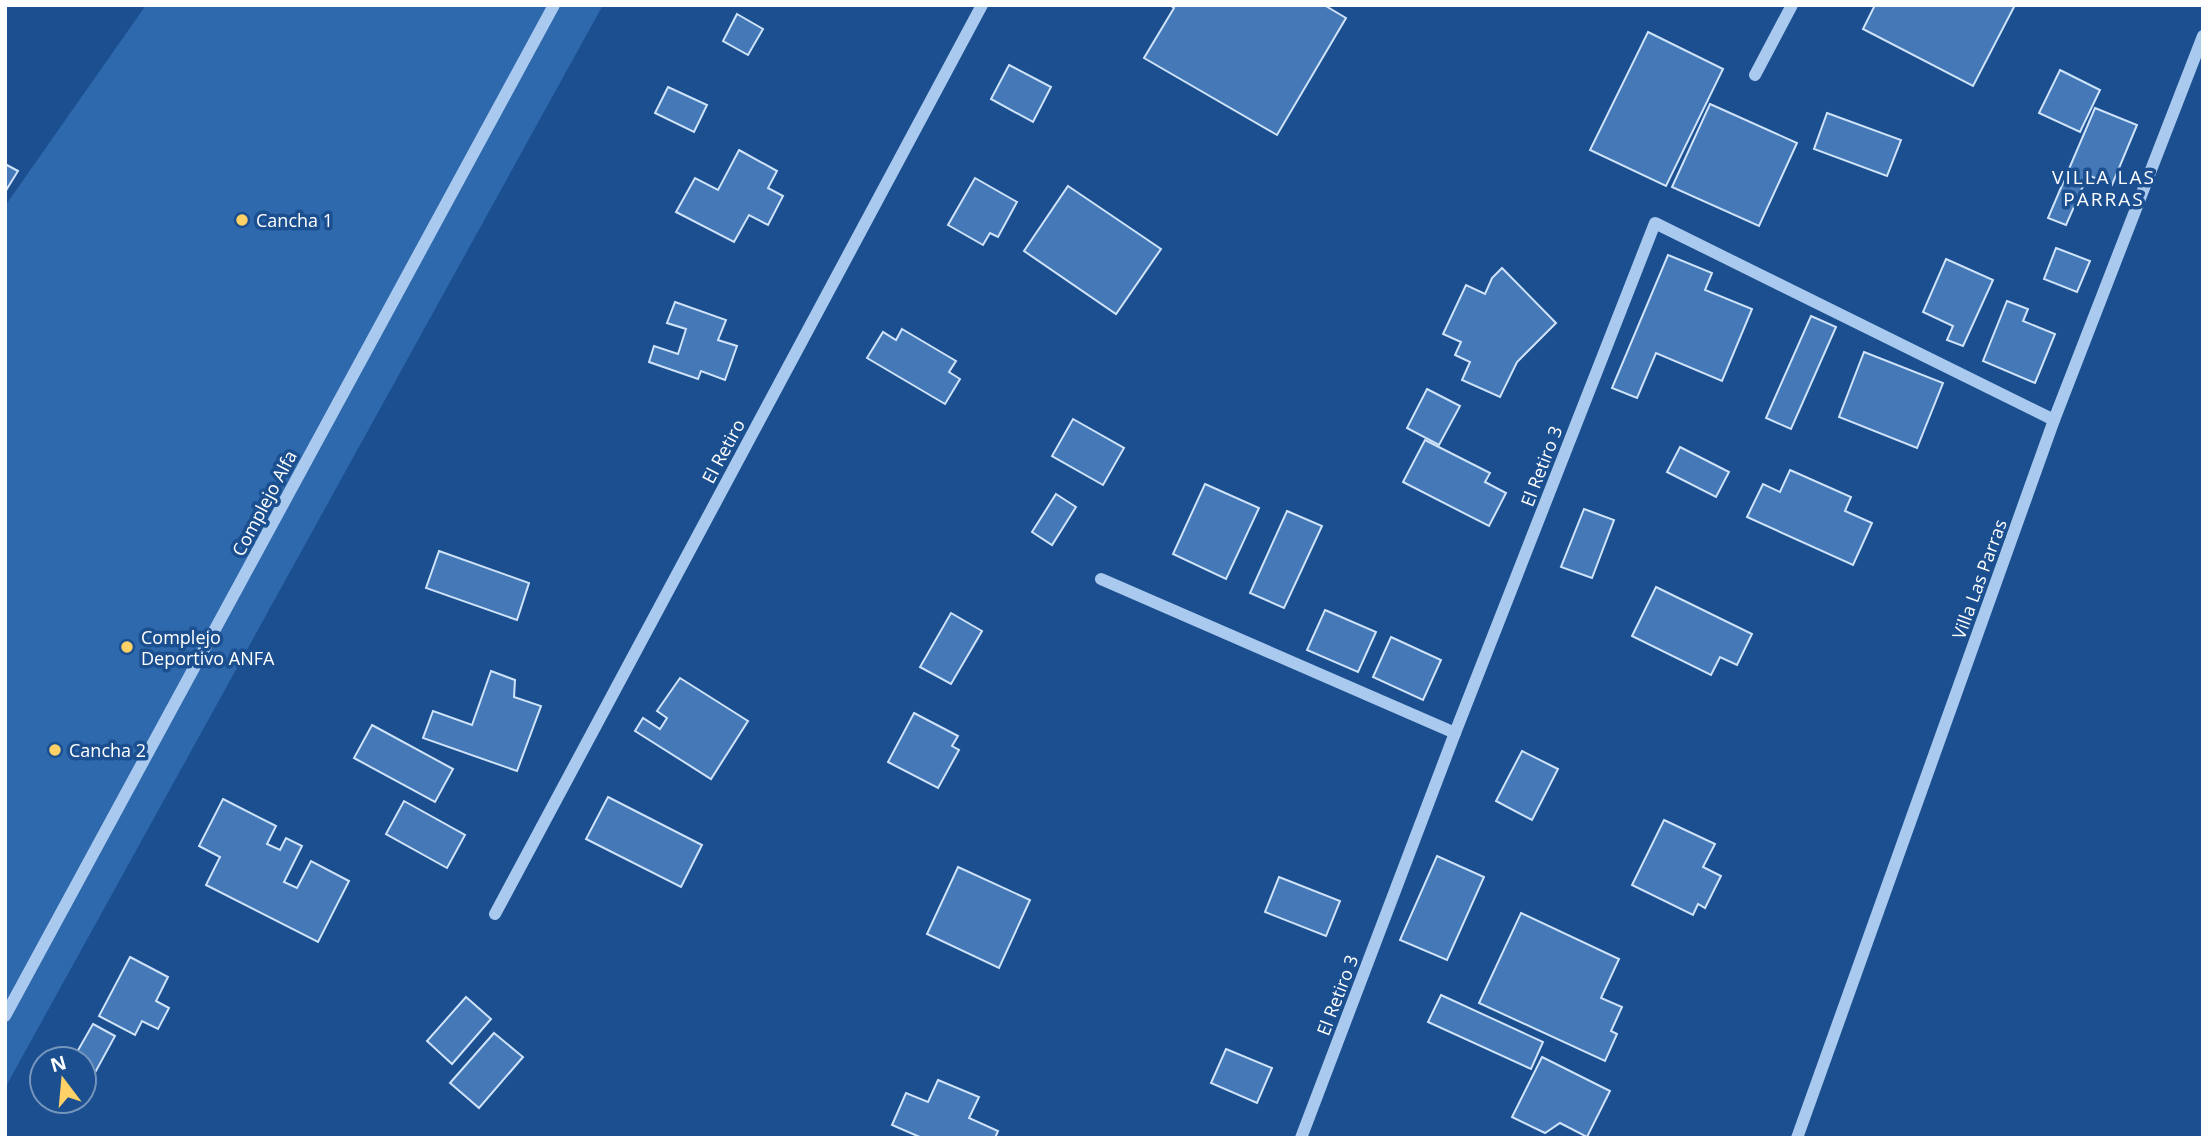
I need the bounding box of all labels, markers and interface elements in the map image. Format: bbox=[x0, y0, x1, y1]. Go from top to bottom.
district label: VILLA LAS PARRAS bbox=[2052, 164, 2156, 212]
place label: Cancha 1 bbox=[256, 208, 333, 232]
marker: Cancha 1 bbox=[234, 212, 250, 228]
street label: El Retiro bbox=[696, 415, 750, 487]
street label: El Retiro 3 bbox=[1515, 422, 1567, 510]
street label: Complejo Alfa bbox=[226, 446, 302, 560]
street label: Villa Las Parras bbox=[1946, 516, 2012, 642]
place label: Complejo Deportivo ANFA bbox=[141, 625, 275, 670]
marker: Complejo Deportivo ANFA bbox=[119, 639, 135, 655]
place label: Cancha 2 bbox=[69, 738, 146, 762]
marker: Cancha 2 bbox=[47, 742, 63, 758]
street label: El Retiro 3 bbox=[1311, 951, 1363, 1039]
north arrow bbox=[28, 1045, 98, 1115]
text: N bbox=[47, 1049, 69, 1078]

